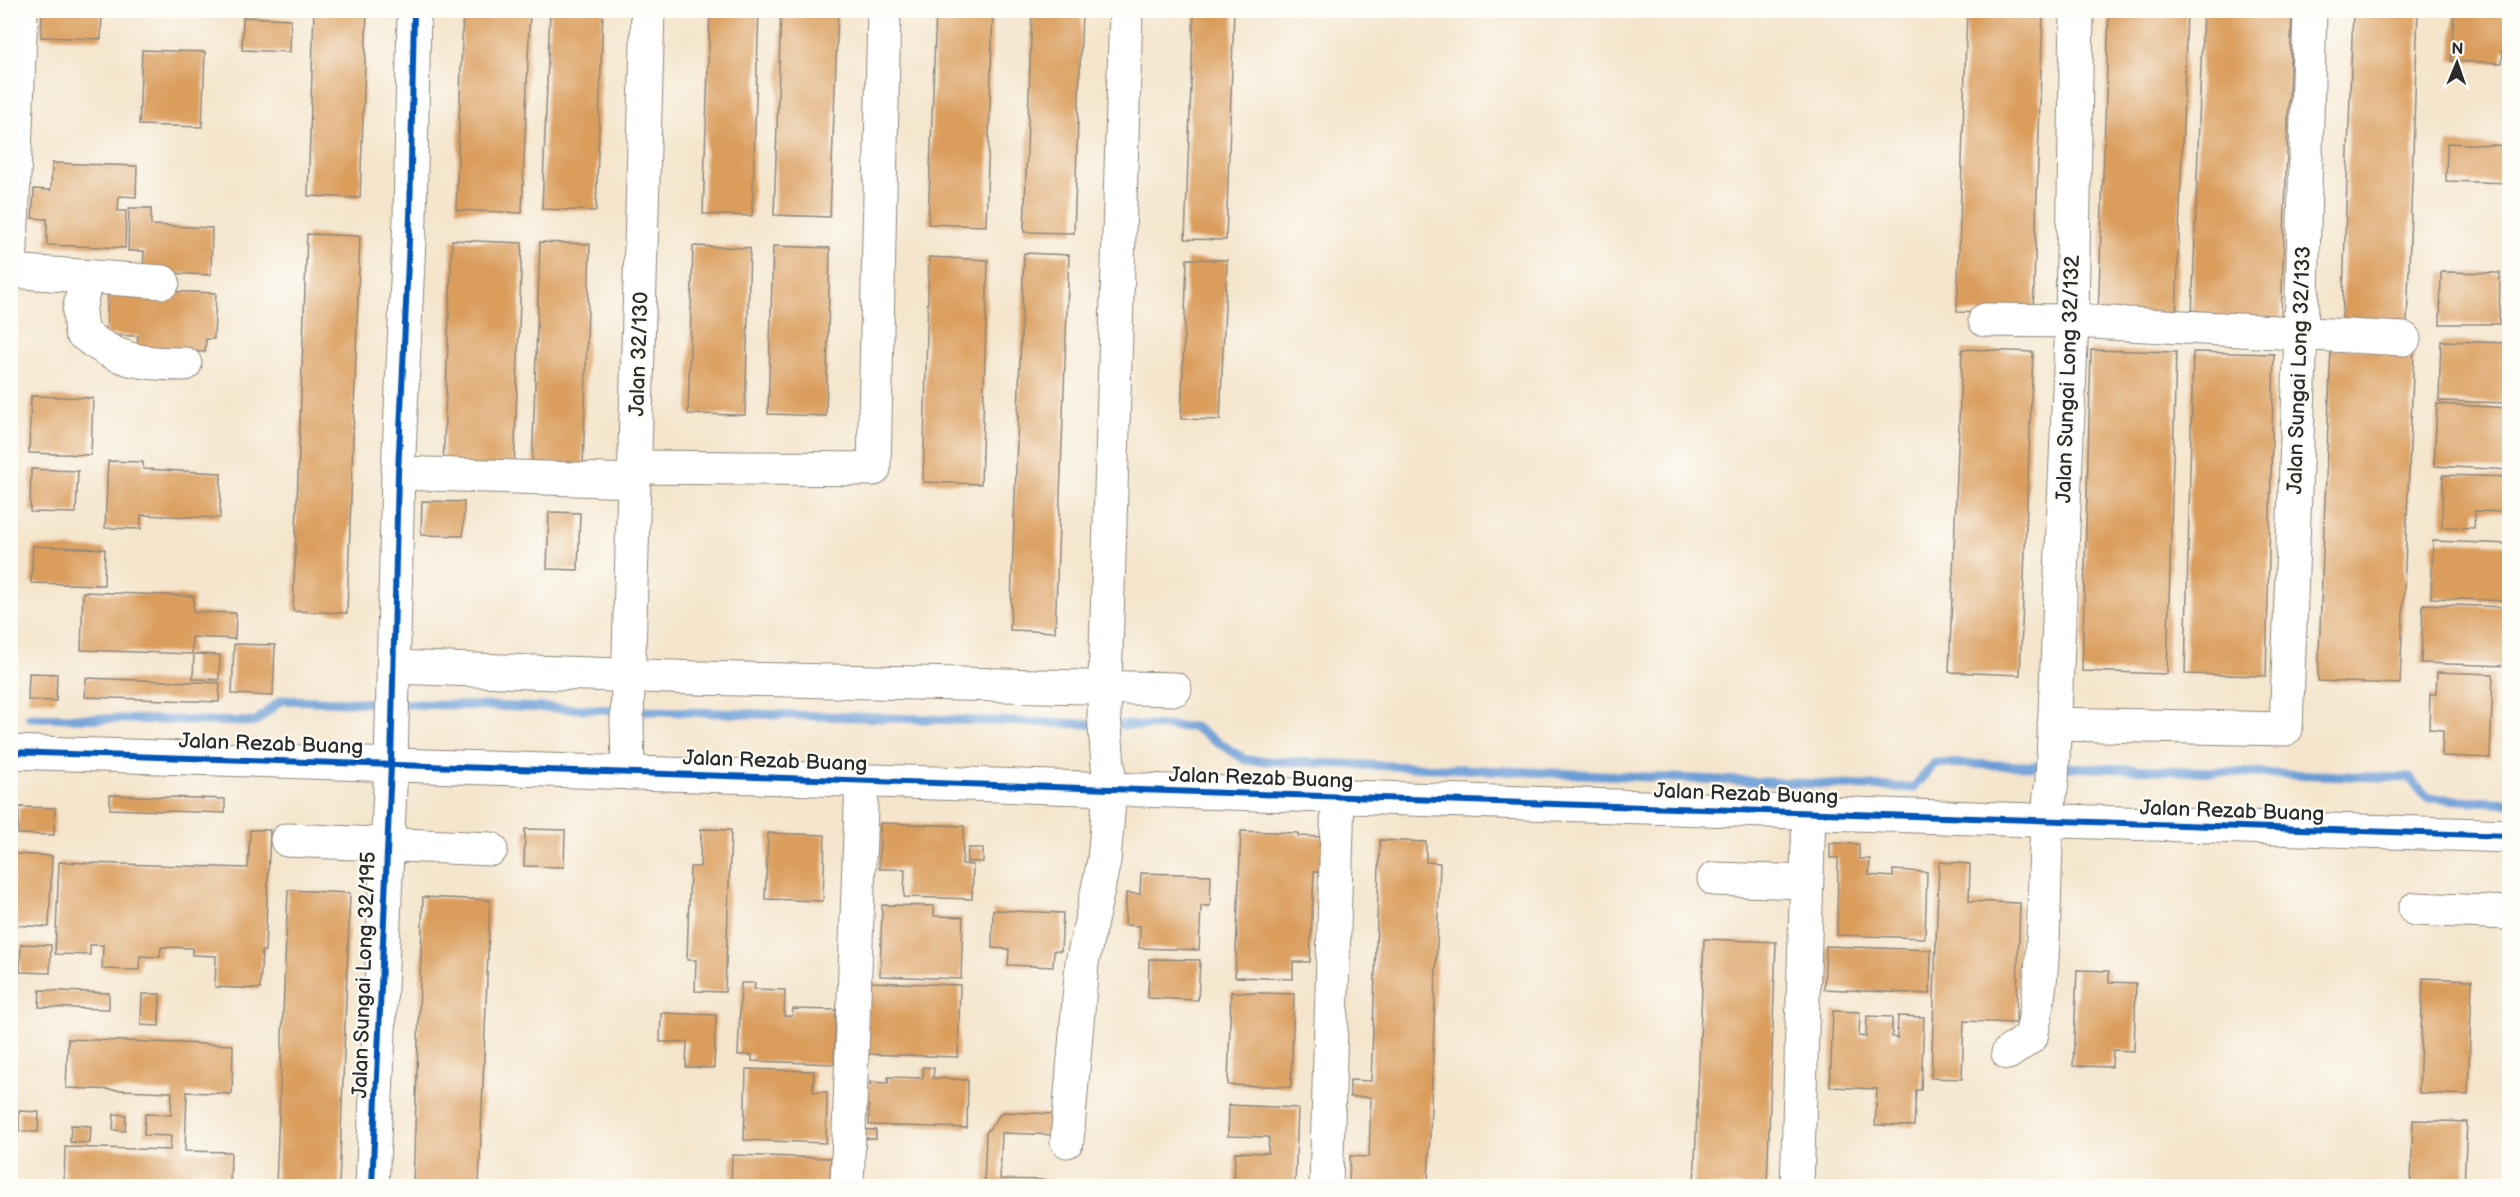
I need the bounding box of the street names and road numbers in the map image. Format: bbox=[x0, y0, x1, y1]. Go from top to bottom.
street label: Jalan Sungai Long 32/133 bbox=[2282, 245, 2316, 495]
street label: Jalan Sungai Long 32/132 bbox=[2051, 254, 2085, 503]
street label: Jalan 32/130 bbox=[624, 291, 654, 417]
street label: Jalan Rezab Buang bbox=[178, 728, 364, 760]
street label: Jalan Rezab Buang bbox=[682, 745, 868, 777]
street label: Jalan Rezab Buang bbox=[1168, 762, 1354, 794]
street label: Jalan Rezab Buang bbox=[1653, 778, 1839, 810]
street label: Jalan Rezab Buang bbox=[2139, 795, 2325, 827]
street label: Jalan Sungai Long 32/195 bbox=[347, 851, 381, 1099]

